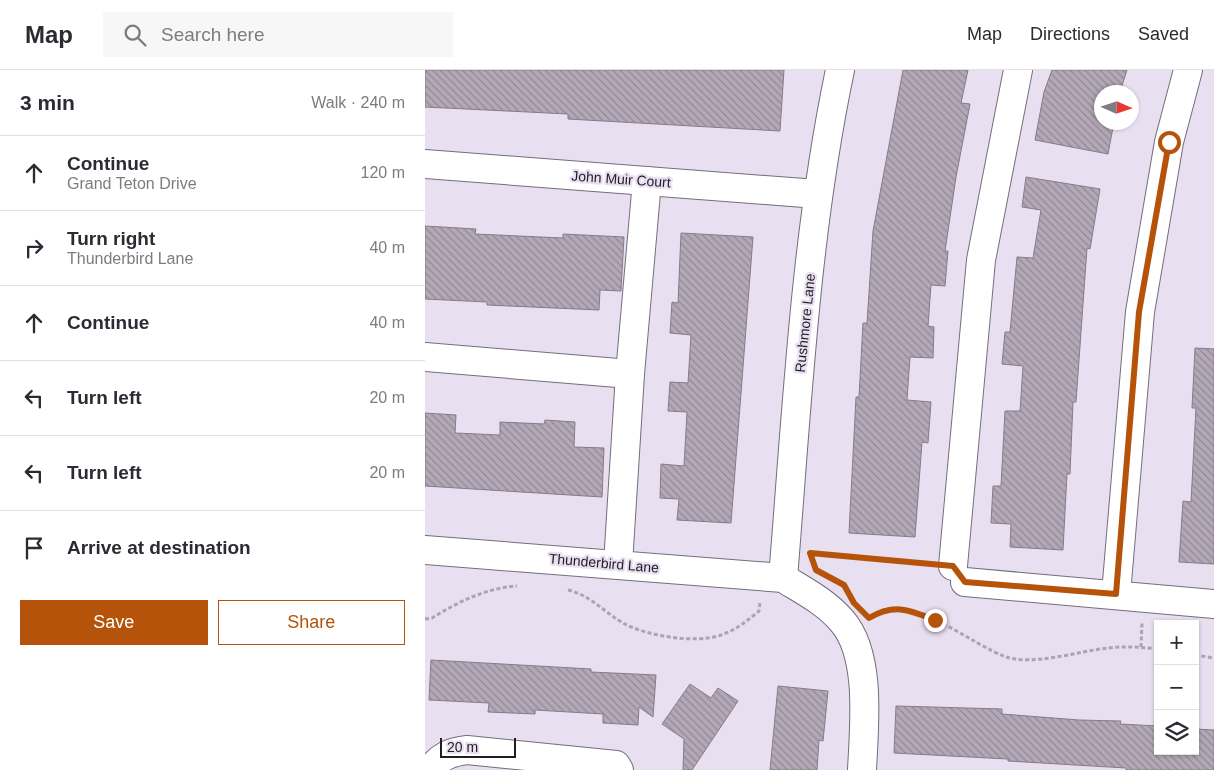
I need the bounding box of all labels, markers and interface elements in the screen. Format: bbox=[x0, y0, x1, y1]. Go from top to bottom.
search box bbox=[103, 12, 453, 57]
text: Map bbox=[25, 21, 73, 48]
icon: search bbox=[121, 21, 149, 49]
text: Search here bbox=[161, 24, 265, 45]
text: Map bbox=[967, 24, 1002, 44]
text: Directions bbox=[1030, 24, 1110, 44]
text: Saved bbox=[1138, 24, 1189, 44]
north arrow bbox=[1094, 85, 1139, 130]
text: 3 min bbox=[20, 91, 75, 114]
text: Walk · 240 m bbox=[311, 94, 405, 111]
route start bbox=[1158, 131, 1181, 154]
text: Continue bbox=[67, 153, 149, 174]
icon: ahead bbox=[20, 159, 48, 187]
text: 120 m bbox=[361, 164, 405, 181]
street label: John Muir Court bbox=[571, 168, 671, 190]
text: Grand Teton Drive bbox=[67, 175, 197, 192]
text: Turn right bbox=[67, 228, 155, 249]
icon: right bbox=[20, 234, 48, 262]
text: 40 m bbox=[369, 239, 405, 256]
text: Thunderbird Lane bbox=[67, 250, 193, 267]
street label: Rushmore Lane bbox=[792, 272, 818, 373]
icon: ahead bbox=[20, 309, 48, 337]
text: Continue bbox=[67, 312, 149, 333]
text: 40 m bbox=[369, 314, 405, 331]
icon: left bbox=[20, 384, 48, 412]
text: Turn left bbox=[67, 387, 142, 408]
text: 20 m bbox=[369, 389, 405, 406]
icon: left bbox=[20, 459, 48, 487]
text: Turn left bbox=[67, 462, 142, 483]
text: 20 m bbox=[369, 464, 405, 481]
icon: arrive bbox=[20, 534, 48, 562]
text: Arrive at destination bbox=[67, 537, 251, 558]
street label: Thunderbird Lane bbox=[548, 550, 660, 576]
button: Save bbox=[20, 600, 208, 645]
button: Share bbox=[218, 600, 405, 645]
route end bbox=[924, 609, 947, 632]
map controls bbox=[1154, 620, 1199, 755]
button: + bbox=[1154, 620, 1199, 665]
button: − bbox=[1154, 665, 1199, 710]
button: layers bbox=[1154, 710, 1199, 755]
scale bar bbox=[440, 735, 516, 758]
text: 20 m bbox=[447, 739, 478, 755]

